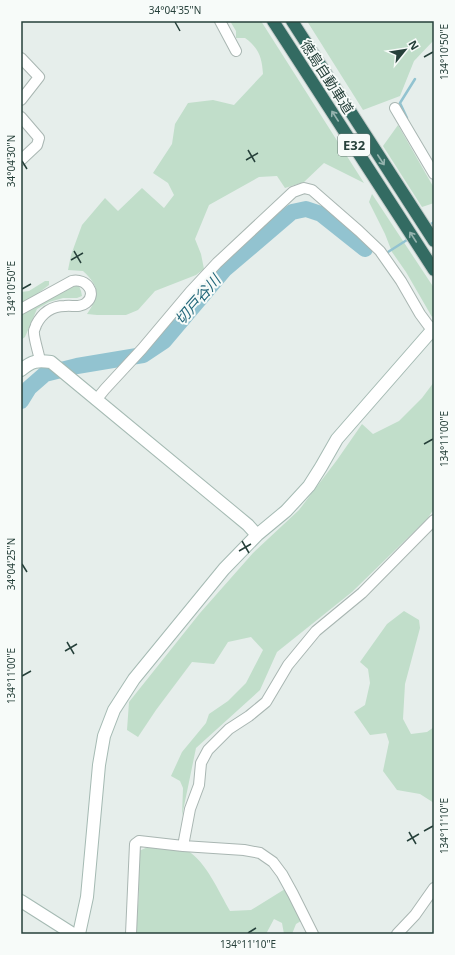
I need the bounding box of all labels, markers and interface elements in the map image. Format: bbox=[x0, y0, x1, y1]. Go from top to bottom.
text: 34°04'35"N bbox=[149, 3, 201, 17]
text: 134°10'50"E bbox=[437, 24, 451, 80]
north arrow bbox=[385, 30, 425, 70]
street label: 徳島自動車道 bbox=[297, 36, 358, 117]
text: N bbox=[405, 37, 423, 52]
one-way arrow bbox=[330, 110, 338, 122]
road number: E32 bbox=[338, 134, 370, 156]
text: 34°04'30"N bbox=[4, 135, 18, 187]
one-way arrow bbox=[378, 154, 386, 166]
one-way arrow bbox=[409, 232, 417, 243]
text: 134°10'50"E bbox=[4, 261, 18, 317]
water label: 切戸谷川 bbox=[170, 269, 226, 329]
text: 134°11'00"E bbox=[437, 411, 451, 467]
text: 34°04'25"N bbox=[4, 538, 18, 590]
text: 134°11'00"E bbox=[4, 648, 18, 704]
text: 134°11'10"E bbox=[437, 798, 451, 854]
text: 134°11'10"E bbox=[220, 937, 276, 951]

